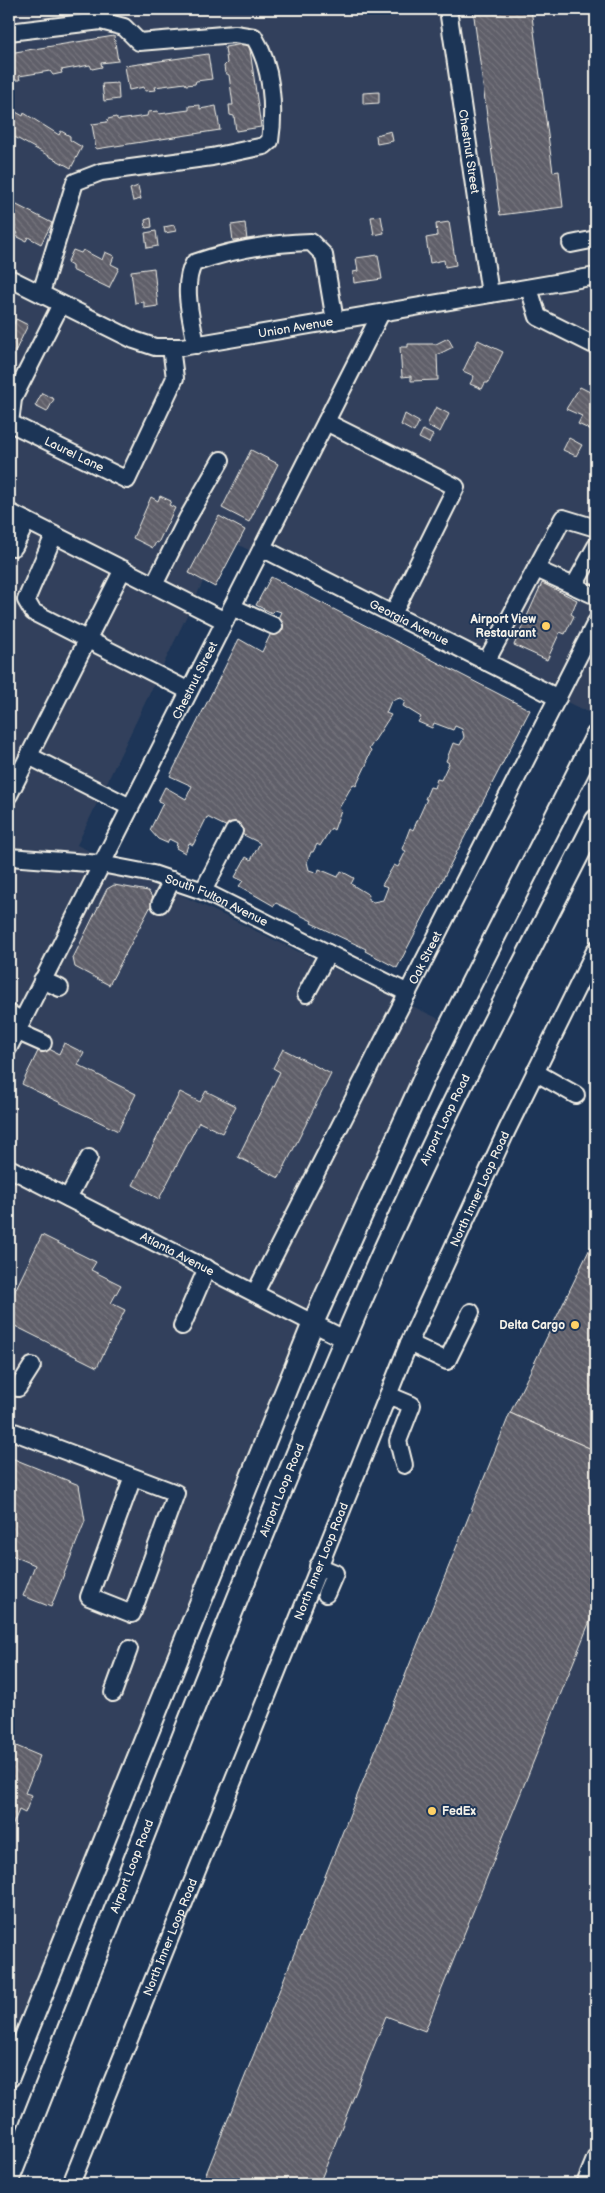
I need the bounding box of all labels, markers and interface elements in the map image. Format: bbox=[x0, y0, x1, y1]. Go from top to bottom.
street label: Chestnut Street bbox=[455, 108, 482, 195]
street label: Union Avenue bbox=[257, 314, 334, 342]
street label: Laurel Lane bbox=[42, 434, 106, 476]
street label: Georgia Avenue bbox=[367, 597, 451, 649]
place label: Airport View Restaurant bbox=[470, 612, 536, 641]
marker: Airport View Restaurant bbox=[540, 620, 552, 632]
street label: Chestnut Street bbox=[169, 639, 221, 722]
street label: South Fulton Avenue bbox=[163, 872, 270, 930]
street label: Oak Street bbox=[406, 929, 446, 987]
street label: Airport Loop Road bbox=[417, 1072, 474, 1168]
street label: North Inner Loop Road bbox=[447, 1129, 513, 1249]
street label: Atlanta Avenue bbox=[138, 1229, 217, 1279]
place label: Delta Cargo bbox=[499, 1318, 565, 1333]
marker: Delta Cargo bbox=[569, 1319, 581, 1331]
street label: Airport Loop Road bbox=[256, 1441, 308, 1539]
street label: North Inner Loop Road bbox=[291, 1501, 352, 1623]
place label: FedEx bbox=[442, 1804, 477, 1819]
marker: FedEx bbox=[426, 1805, 438, 1817]
street label: Airport Loop Road bbox=[107, 1817, 157, 1915]
street label: North Inner Loop Road bbox=[140, 1876, 201, 1998]

